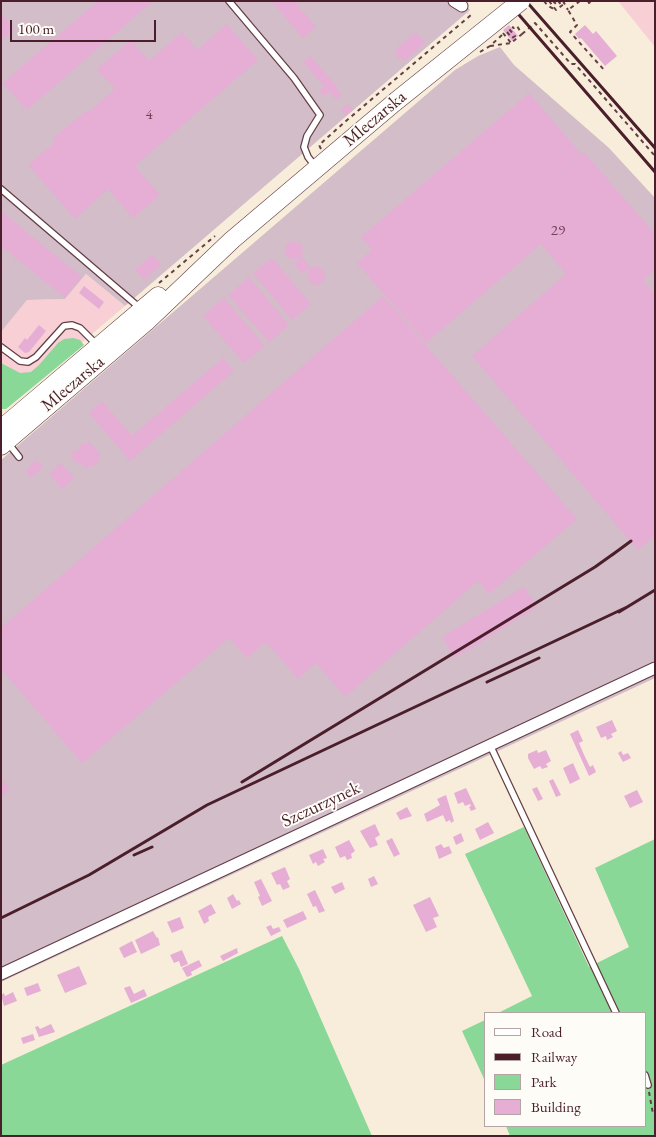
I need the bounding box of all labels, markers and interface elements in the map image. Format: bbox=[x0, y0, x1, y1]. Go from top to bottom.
scale bar bbox=[12, 10, 159, 42]
text: 100 m bbox=[18, 19, 54, 38]
street label: Mleczarska bbox=[339, 86, 411, 152]
house number: 4 bbox=[145, 106, 153, 124]
house number: 29 bbox=[551, 222, 565, 240]
street label: Mleczarska bbox=[37, 351, 109, 417]
street label: Szczurzynek bbox=[278, 777, 364, 833]
legend bbox=[483, 1012, 646, 1127]
text: Road bbox=[531, 1022, 562, 1041]
text: Railway bbox=[531, 1047, 577, 1066]
text: Park bbox=[531, 1072, 557, 1091]
text: Building bbox=[531, 1097, 581, 1116]

